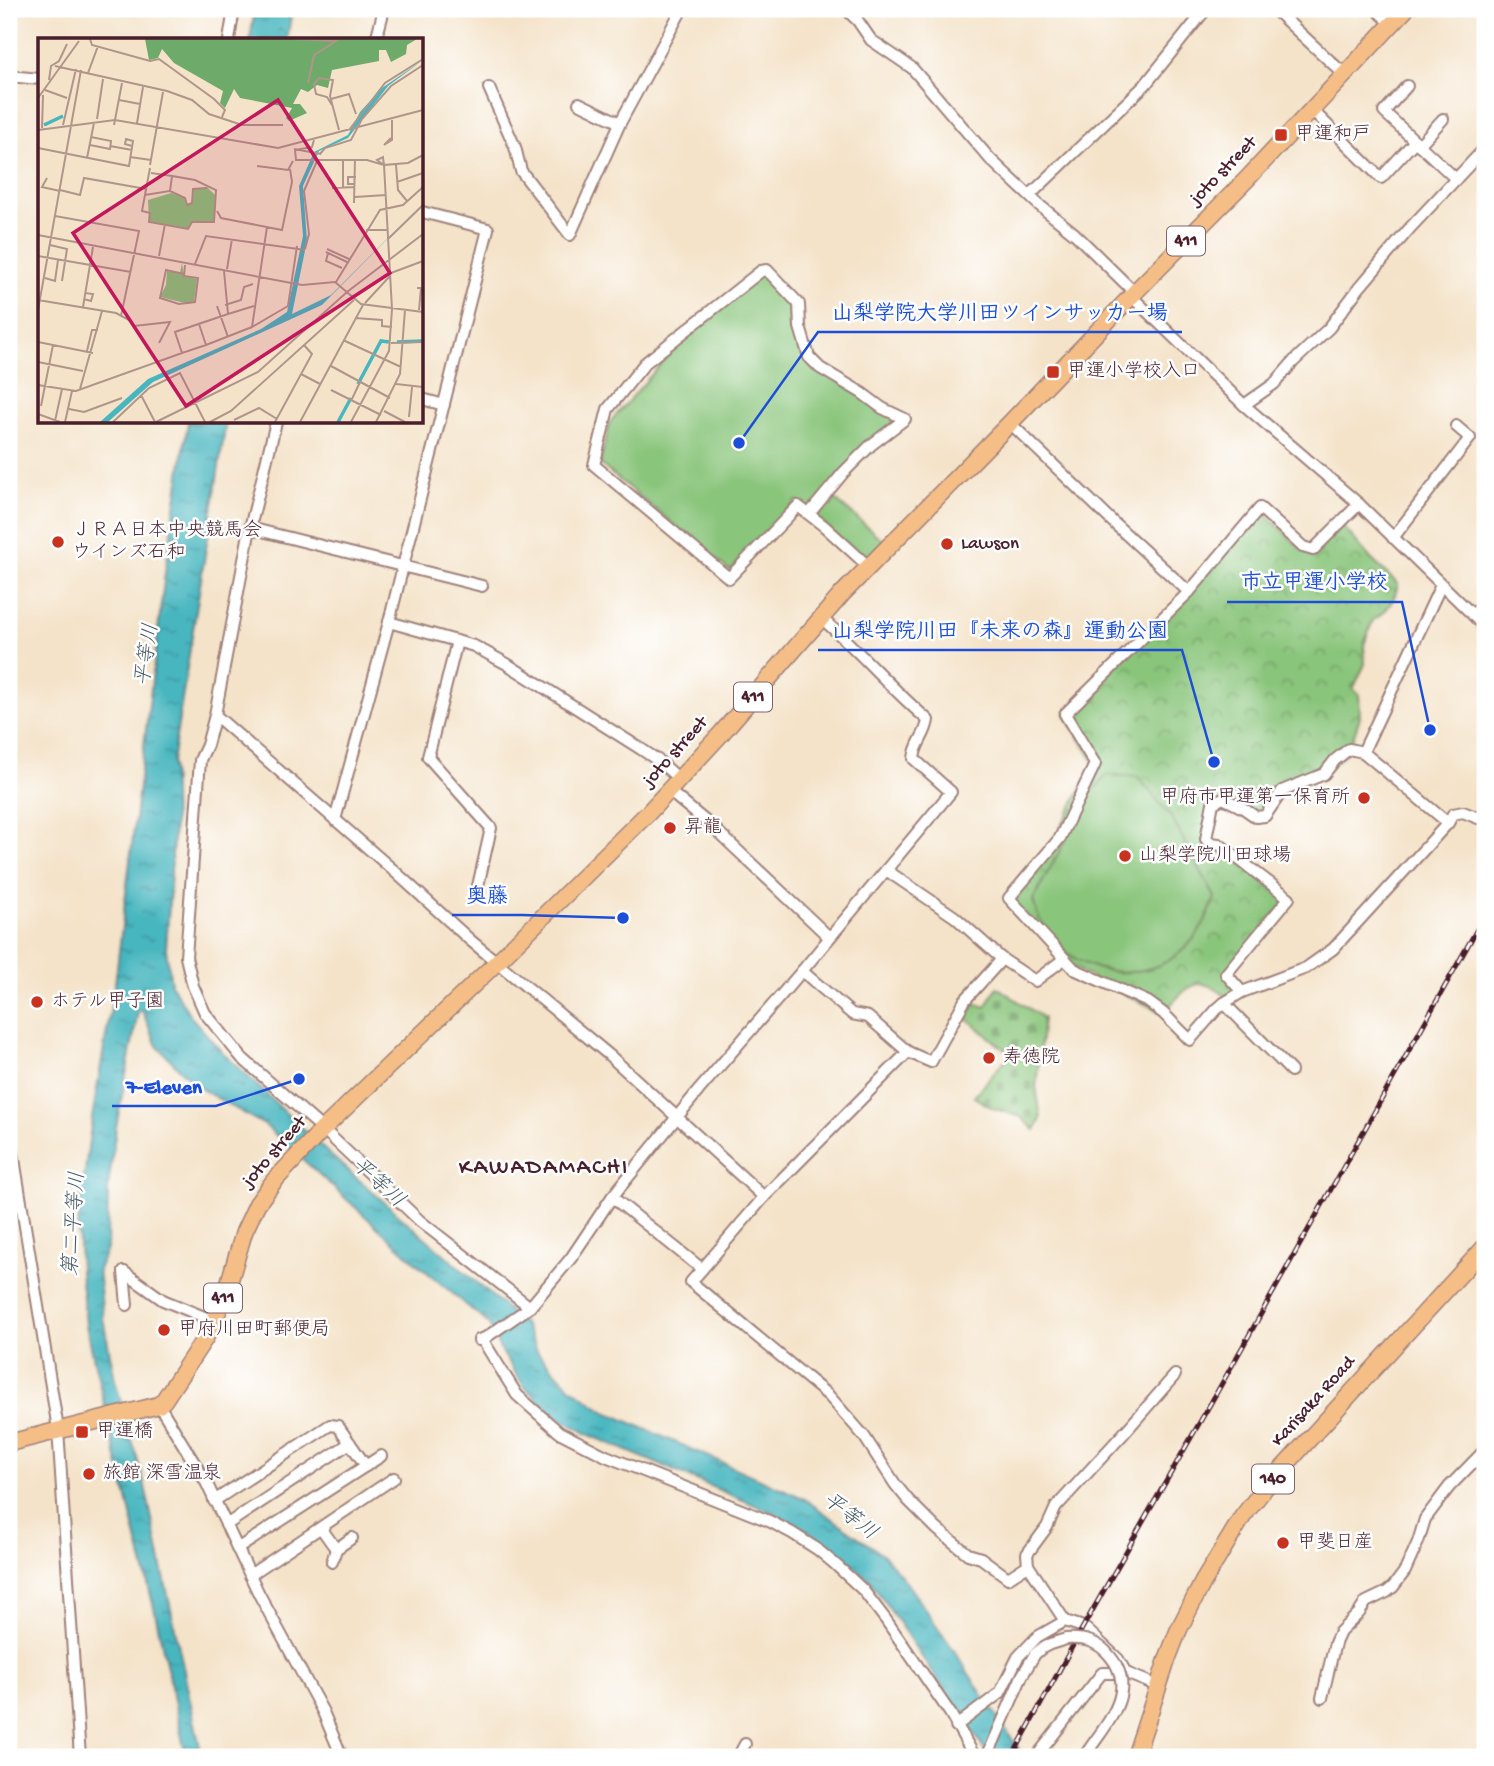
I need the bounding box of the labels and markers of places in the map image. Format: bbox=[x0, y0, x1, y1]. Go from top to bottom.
place label: 甲運和戸 bbox=[1295, 124, 1371, 147]
marker: 甲運和戸 bbox=[1273, 127, 1289, 143]
callout: 山梨学院大学川田ツインサッカー場 bbox=[818, 290, 1182, 332]
place label: 甲運小学校入口 bbox=[1067, 360, 1200, 384]
marker: 甲運小学校入口 bbox=[1045, 364, 1061, 380]
place label: ＪＲＡ日本中央競馬会 ウインズ石和 bbox=[72, 519, 262, 565]
place label: Lawson bbox=[961, 533, 1019, 556]
marker: ＪＲＡ日本中央競馬会 ウインズ石和 bbox=[50, 534, 66, 550]
marker: Lawson bbox=[939, 536, 955, 552]
callout: 市立甲運小学校 bbox=[1227, 560, 1402, 602]
callout: 山梨学院川田『未来の森』運動公園 bbox=[818, 608, 1182, 650]
place label: 甲府市甲運第一保育所 bbox=[1160, 786, 1350, 810]
marker: 甲府市甲運第一保育所 bbox=[1356, 790, 1372, 806]
place label: 昇龍 bbox=[684, 816, 722, 840]
marker: 昇龍 bbox=[662, 820, 678, 836]
place label: 山梨学院川田球場 bbox=[1139, 844, 1291, 868]
marker: 山梨学院川田球場 bbox=[1117, 848, 1133, 864]
callout: 奥藤 bbox=[452, 873, 522, 915]
place label: ホテル甲子園 bbox=[51, 991, 164, 1014]
marker: ホテル甲子園 bbox=[29, 994, 45, 1010]
place label: 寿徳院 bbox=[1003, 1046, 1060, 1070]
marker: 寿徳院 bbox=[981, 1050, 997, 1066]
callout: 7-Eleven bbox=[112, 1064, 216, 1106]
place label: 甲府川田町郵便局 bbox=[178, 1318, 330, 1342]
marker: 甲府川田町郵便局 bbox=[156, 1322, 172, 1338]
place label: 甲運橋 bbox=[96, 1421, 153, 1444]
marker: 甲運橋 bbox=[74, 1424, 90, 1440]
place label: 旅館 深雪温泉 bbox=[103, 1462, 222, 1486]
marker: 旅館 深雪温泉 bbox=[81, 1466, 97, 1482]
place label: 甲斐日産 bbox=[1297, 1531, 1373, 1555]
marker: 甲斐日産 bbox=[1275, 1535, 1291, 1551]

